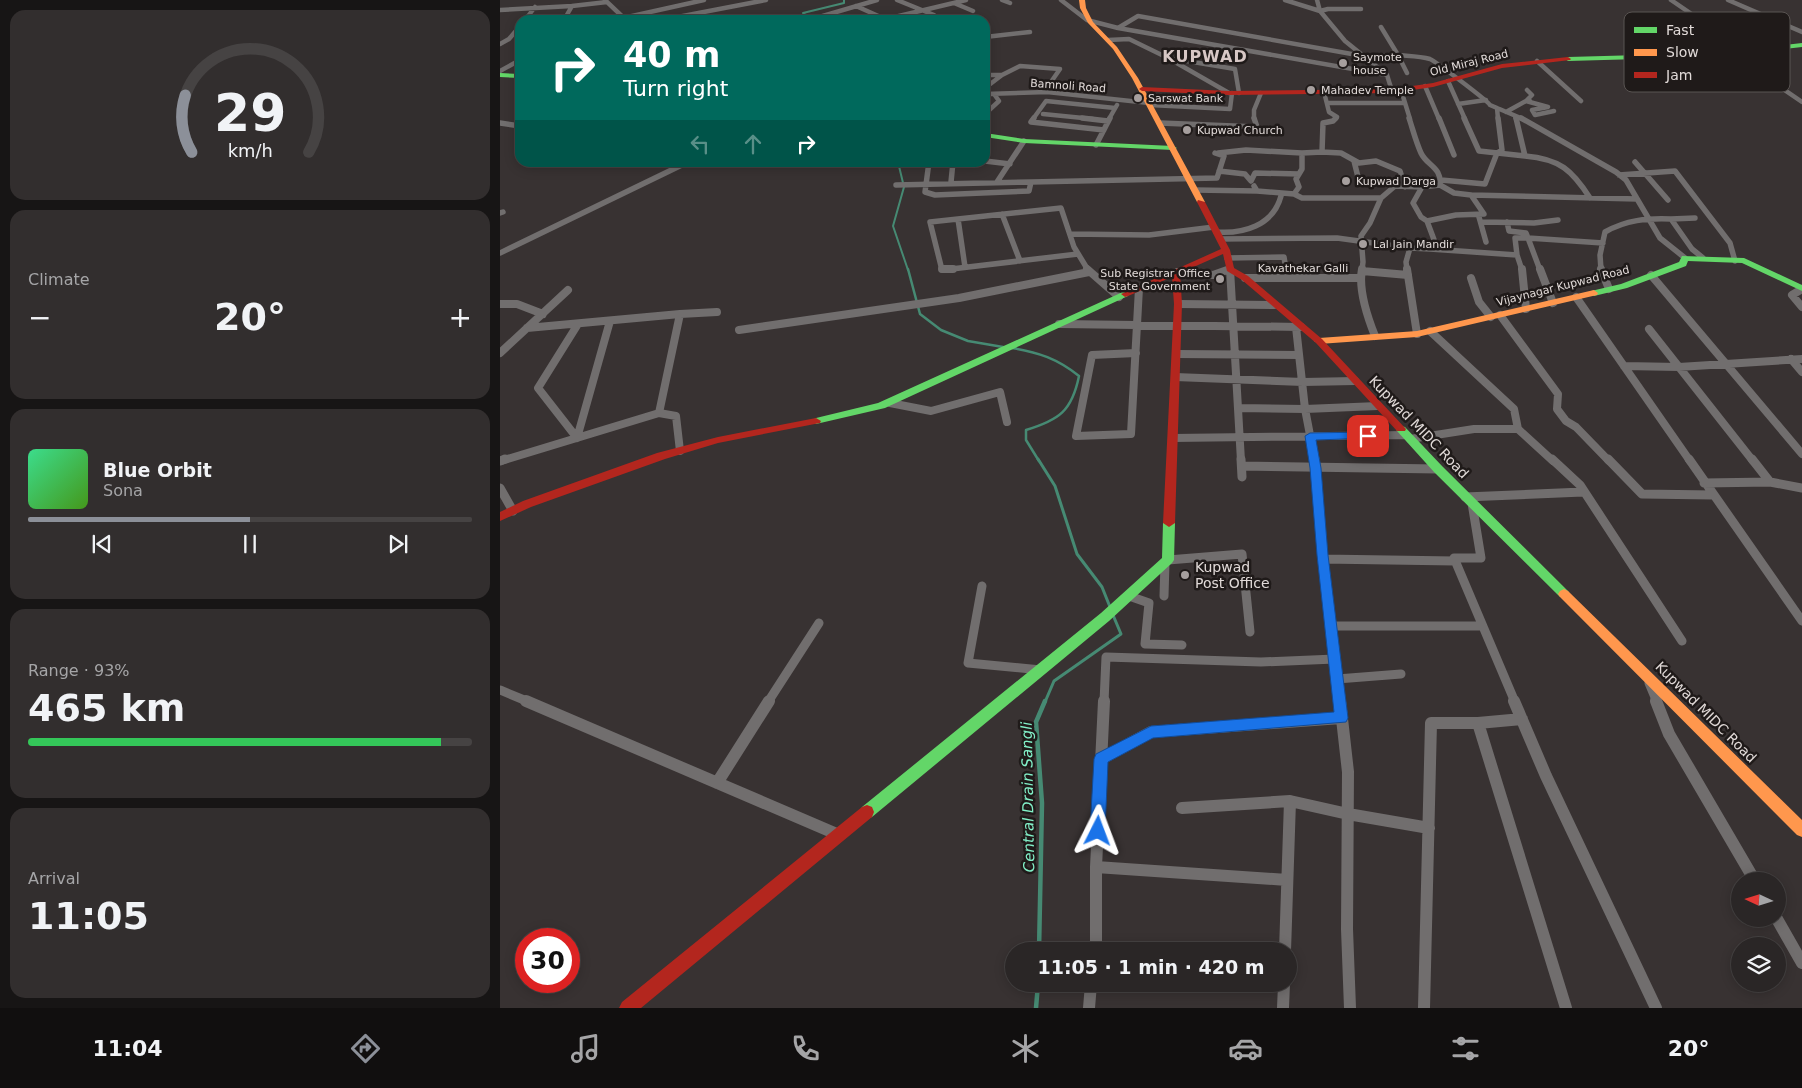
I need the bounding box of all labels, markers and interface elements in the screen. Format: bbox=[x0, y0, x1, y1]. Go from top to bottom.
legend bbox=[1624, 12, 1790, 92]
text: Fast bbox=[1666, 22, 1695, 38]
icon: right bbox=[540, 35, 605, 100]
text: 40 m bbox=[623, 35, 720, 75]
text: Slow bbox=[1666, 44, 1699, 60]
district label: KUPWAD bbox=[1162, 47, 1248, 66]
street label: Old Miraj Road bbox=[1429, 47, 1509, 79]
place label: Saymote house bbox=[1353, 51, 1402, 77]
marker: Saymote house bbox=[1337, 57, 1349, 69]
text: Jam bbox=[1665, 67, 1692, 83]
text: Turn right bbox=[623, 76, 728, 101]
street label: Bamnoli Road bbox=[1030, 77, 1106, 95]
text: 29 bbox=[214, 83, 286, 143]
marker: Mahadev Temple bbox=[1305, 84, 1317, 96]
place label: Mahadev Temple bbox=[1321, 84, 1414, 97]
marker: Sarswat Bank bbox=[1132, 92, 1144, 104]
place label: Sarswat Bank bbox=[1148, 92, 1224, 105]
marker: Kupwad Church bbox=[1181, 124, 1193, 136]
place label: Kupwad Church bbox=[1197, 124, 1283, 137]
icon: left bbox=[686, 130, 714, 158]
icon: ahead bbox=[739, 130, 767, 158]
icon: right bbox=[792, 130, 820, 158]
text: km/h bbox=[227, 140, 273, 161]
marker: Kupwad Darga bbox=[1340, 175, 1352, 187]
place label: Kupwad Darga bbox=[1356, 175, 1436, 188]
marker: Lal Jain Mandir bbox=[1357, 238, 1369, 250]
place label: Lal Jain Mandir bbox=[1373, 238, 1454, 251]
street label: Kavathekar Galli bbox=[1258, 262, 1348, 275]
street label: Vijaynagar Kupwad Road bbox=[1495, 263, 1631, 309]
place label: Sub Registrar Office State Government bbox=[1100, 267, 1211, 293]
text: Climate bbox=[28, 270, 90, 289]
marker: Sub Registrar Office State Government bbox=[1214, 273, 1226, 285]
text: 20° bbox=[214, 295, 286, 339]
text: − bbox=[28, 301, 51, 334]
text: + bbox=[449, 301, 472, 334]
street label: Kupwad MIDC Road bbox=[1366, 373, 1472, 481]
pin bbox=[1347, 415, 1389, 457]
icon: arrive bbox=[1354, 422, 1382, 450]
text: Blue Orbit bbox=[103, 459, 212, 481]
text: Sona bbox=[103, 481, 143, 500]
icon: previous bbox=[88, 530, 116, 558]
icon: pause bbox=[236, 530, 264, 558]
icon: next bbox=[384, 530, 412, 558]
place label: Kupwad Post Office bbox=[1195, 559, 1270, 591]
marker: Kupwad Post Office bbox=[1179, 569, 1191, 581]
street label: Kupwad MIDC Road bbox=[1652, 658, 1760, 766]
text: Range · 93% bbox=[28, 661, 130, 680]
text: 465 km bbox=[28, 686, 185, 730]
water label: Central Drain Sangli bbox=[1018, 721, 1038, 873]
position arrow bbox=[1071, 804, 1123, 856]
text: Arrival bbox=[28, 869, 80, 888]
north arrow bbox=[1731, 872, 1786, 928]
map controls bbox=[1731, 872, 1786, 992]
text: 11:05 bbox=[28, 894, 149, 938]
speed limit sign: 30 bbox=[515, 928, 580, 993]
button: layers bbox=[1731, 937, 1786, 992]
text: 11:05 · 1 min · 420 m bbox=[1037, 956, 1265, 978]
icon: directions bbox=[348, 1031, 383, 1066]
icon: music bbox=[568, 1031, 603, 1066]
icon: phone bbox=[788, 1031, 823, 1066]
icon: climate bbox=[1008, 1031, 1043, 1066]
icon: car bbox=[1228, 1031, 1263, 1066]
icon: filters bbox=[1448, 1031, 1483, 1066]
text: 11:04 bbox=[93, 1036, 163, 1061]
text: 20° bbox=[1668, 1036, 1709, 1061]

